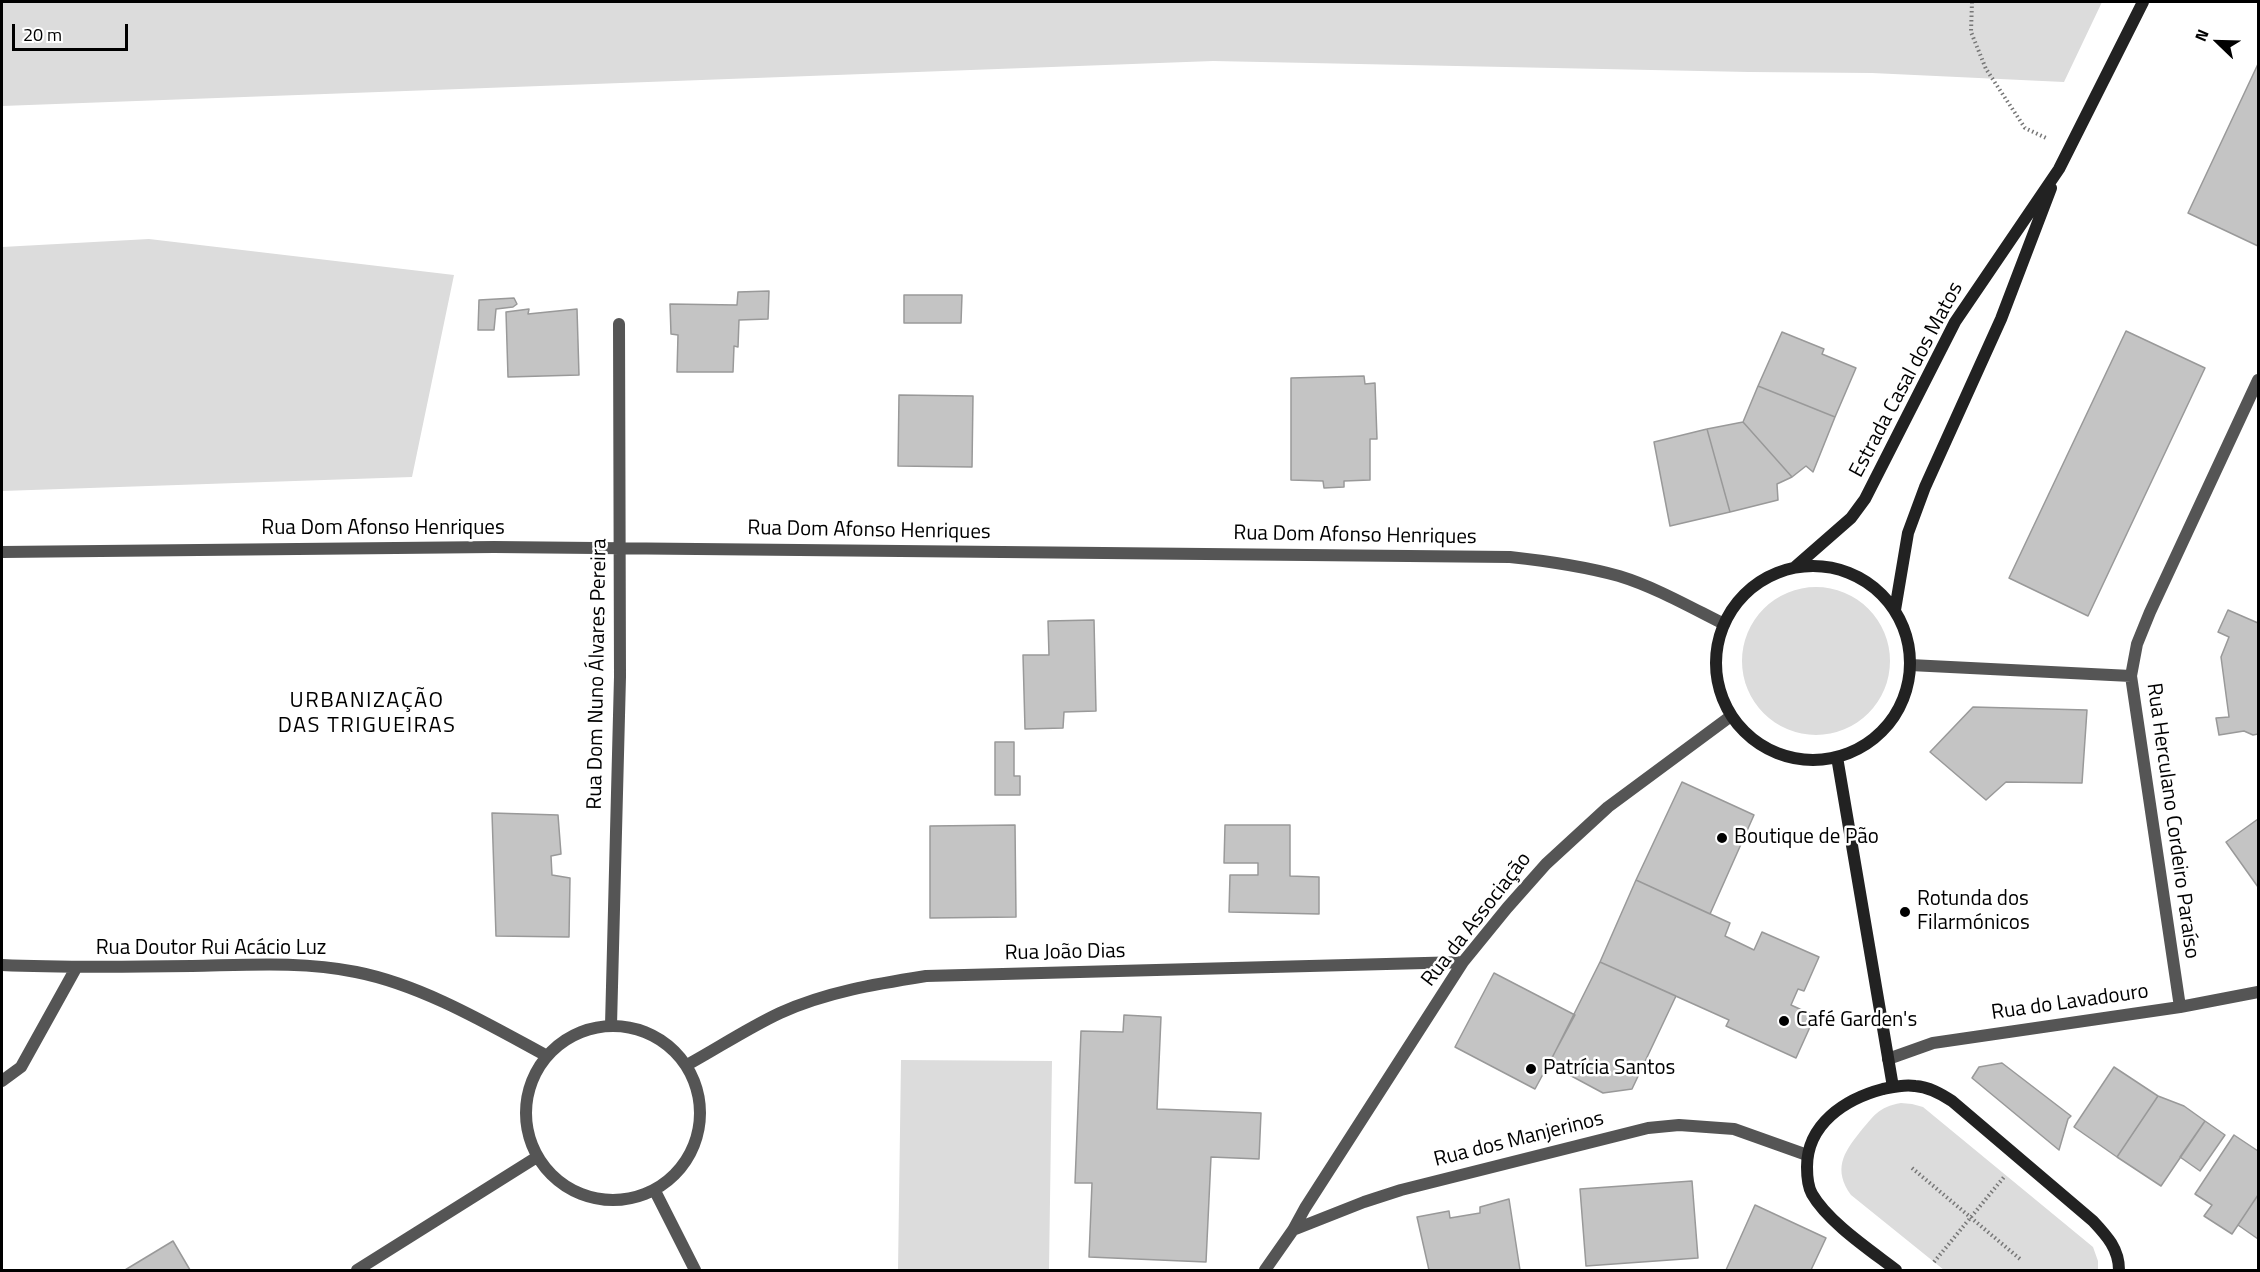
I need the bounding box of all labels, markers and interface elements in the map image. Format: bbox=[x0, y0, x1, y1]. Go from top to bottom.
scale bar bbox=[15, 12, 130, 50]
north arrow bbox=[2188, 12, 2248, 72]
text: 20 m bbox=[23, 21, 62, 48]
text: N bbox=[2188, 25, 2215, 45]
street label: Estrada Casal dos Matos bbox=[1845, 278, 1969, 482]
street label: Rua Dom Afonso Henriques bbox=[261, 516, 505, 542]
street label: Rua Dom Afonso Henriques bbox=[747, 516, 991, 546]
street label: Rua Dom Afonso Henriques bbox=[1233, 521, 1477, 551]
street label: Rua Dom Nuno Álvares Pereira bbox=[583, 538, 613, 810]
street label: Rua Herculano Cordeiro Paraíso bbox=[2140, 682, 2204, 960]
district label: URBANIZAÇÃO DAS TRIGUEIRAS bbox=[278, 689, 456, 740]
place label: Boutique de Pão bbox=[1734, 825, 1879, 851]
marker: Boutique de Pão bbox=[1715, 831, 1729, 845]
street label: Rua da Associação bbox=[1417, 848, 1537, 992]
place label: Rotunda dos Filarmónicos bbox=[1917, 887, 2030, 937]
marker: Rotunda dos Filarmónicos bbox=[1898, 905, 1912, 919]
street label: Rua Doutor Rui Acácio Luz bbox=[96, 936, 326, 962]
street label: Rua João Dias bbox=[1004, 939, 1126, 967]
street label: Rua do Lavadouro bbox=[1990, 979, 2150, 1027]
place label: Café Garden's bbox=[1796, 1008, 1917, 1034]
marker: Café Garden's bbox=[1777, 1014, 1791, 1028]
place label: Patrícia Santos bbox=[1543, 1056, 1675, 1082]
marker: Patrícia Santos bbox=[1524, 1062, 1538, 1076]
street label: Rua dos Manjerinos bbox=[1431, 1107, 1607, 1173]

